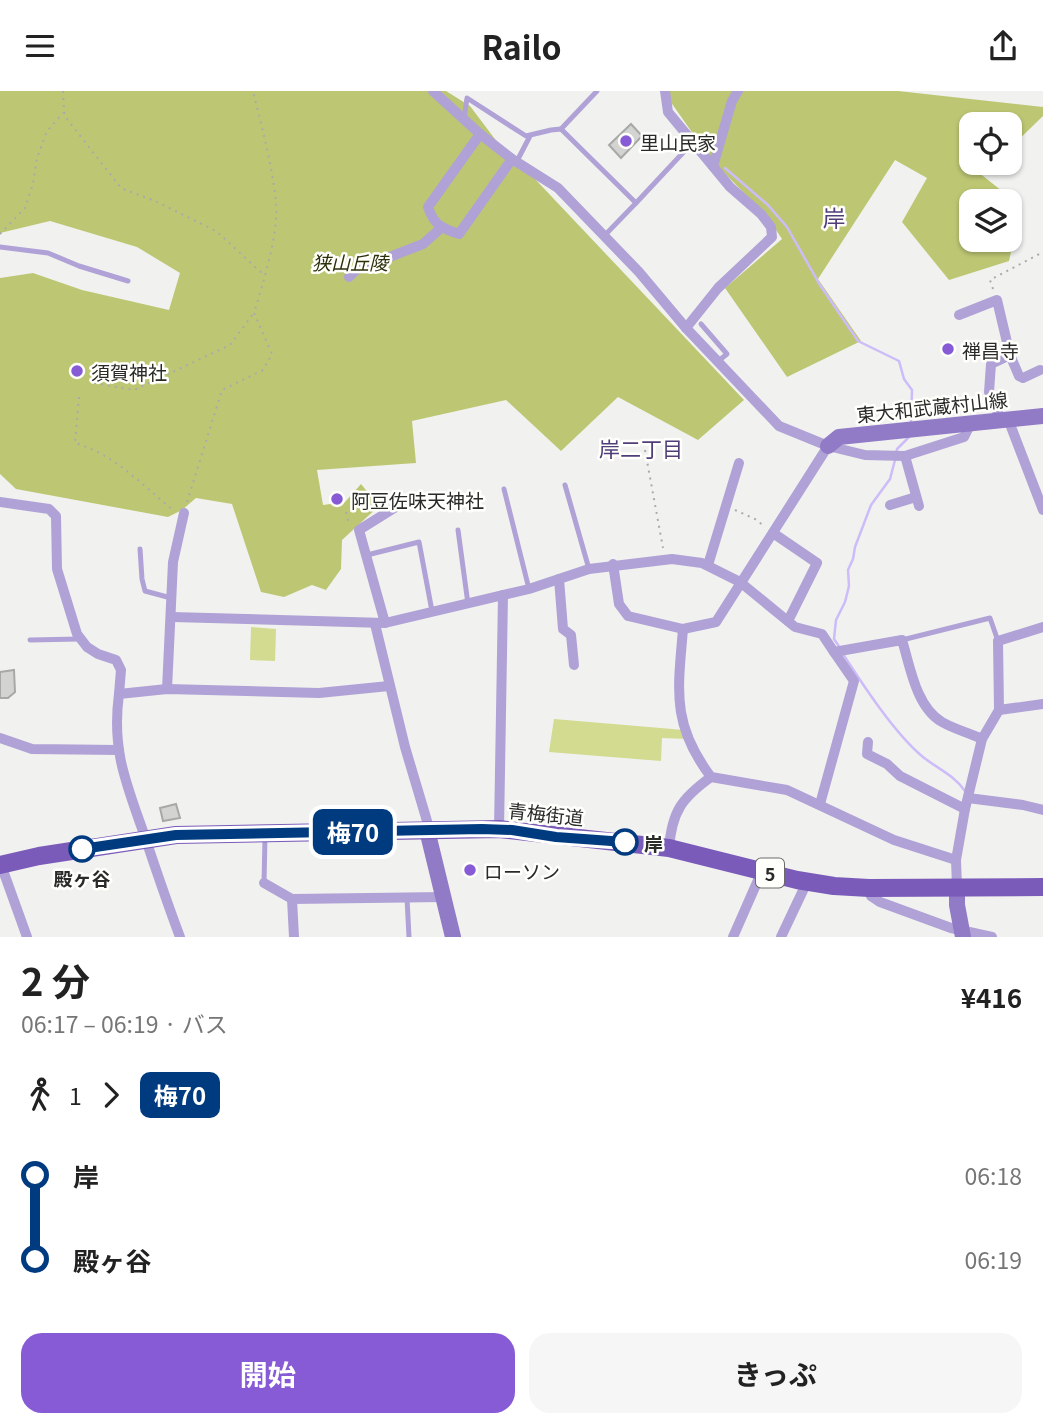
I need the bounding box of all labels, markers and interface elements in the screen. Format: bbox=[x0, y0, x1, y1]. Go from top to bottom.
text: Railo bbox=[481, 23, 562, 69]
icon: menu bbox=[21, 27, 59, 65]
icon: share bbox=[984, 27, 1022, 65]
map controls bbox=[959, 112, 1022, 252]
button: locate bbox=[959, 112, 1022, 175]
place label: 里山民家 bbox=[640, 128, 716, 155]
marker: 里山民家 bbox=[618, 133, 634, 149]
button: layers bbox=[959, 189, 1022, 252]
district label: 岸 bbox=[823, 200, 846, 234]
park label: 狭山丘陵 bbox=[312, 248, 390, 275]
place label: 禅昌寺 bbox=[962, 336, 1019, 363]
marker: 禅昌寺 bbox=[940, 341, 956, 357]
place label: 須賀神社 bbox=[91, 358, 167, 385]
marker: 須賀神社 bbox=[69, 363, 85, 379]
street label: 東大和武蔵村山線 bbox=[855, 385, 1009, 427]
district label: 岸二丁目 bbox=[599, 433, 683, 463]
place label: 阿豆佐味天神社 bbox=[351, 486, 484, 513]
marker: 阿豆佐味天神社 bbox=[329, 491, 345, 507]
street label: 青梅街道 bbox=[507, 796, 585, 830]
line badge: 梅70 bbox=[313, 809, 393, 855]
text: 梅70 bbox=[327, 814, 379, 849]
marker: 岸 bbox=[612, 829, 638, 855]
place label: 岸 bbox=[644, 829, 663, 856]
marker: 殿ヶ谷 bbox=[69, 836, 95, 862]
place label: ローソン bbox=[484, 857, 560, 884]
road number: 5 bbox=[756, 859, 784, 887]
marker: ローソン bbox=[462, 862, 478, 878]
place label: 殿ヶ谷 bbox=[53, 864, 111, 891]
text: 2 分 bbox=[21, 952, 90, 1007]
text: ¥416 bbox=[961, 978, 1022, 1015]
text: 06:17 – 06:19 · バス bbox=[21, 1006, 228, 1040]
icon: walk bbox=[21, 1076, 59, 1114]
icon: forward bbox=[92, 1076, 130, 1114]
text: 梅70 bbox=[154, 1077, 206, 1112]
text: 1 bbox=[69, 1078, 82, 1112]
text: 岸 bbox=[73, 1157, 99, 1194]
text: 06:18 bbox=[965, 1158, 1022, 1192]
text: 殿ヶ谷 bbox=[73, 1241, 151, 1278]
text: 06:19 bbox=[965, 1242, 1022, 1276]
button: 開始 bbox=[21, 1333, 515, 1413]
button: きっぷ bbox=[529, 1333, 1022, 1413]

